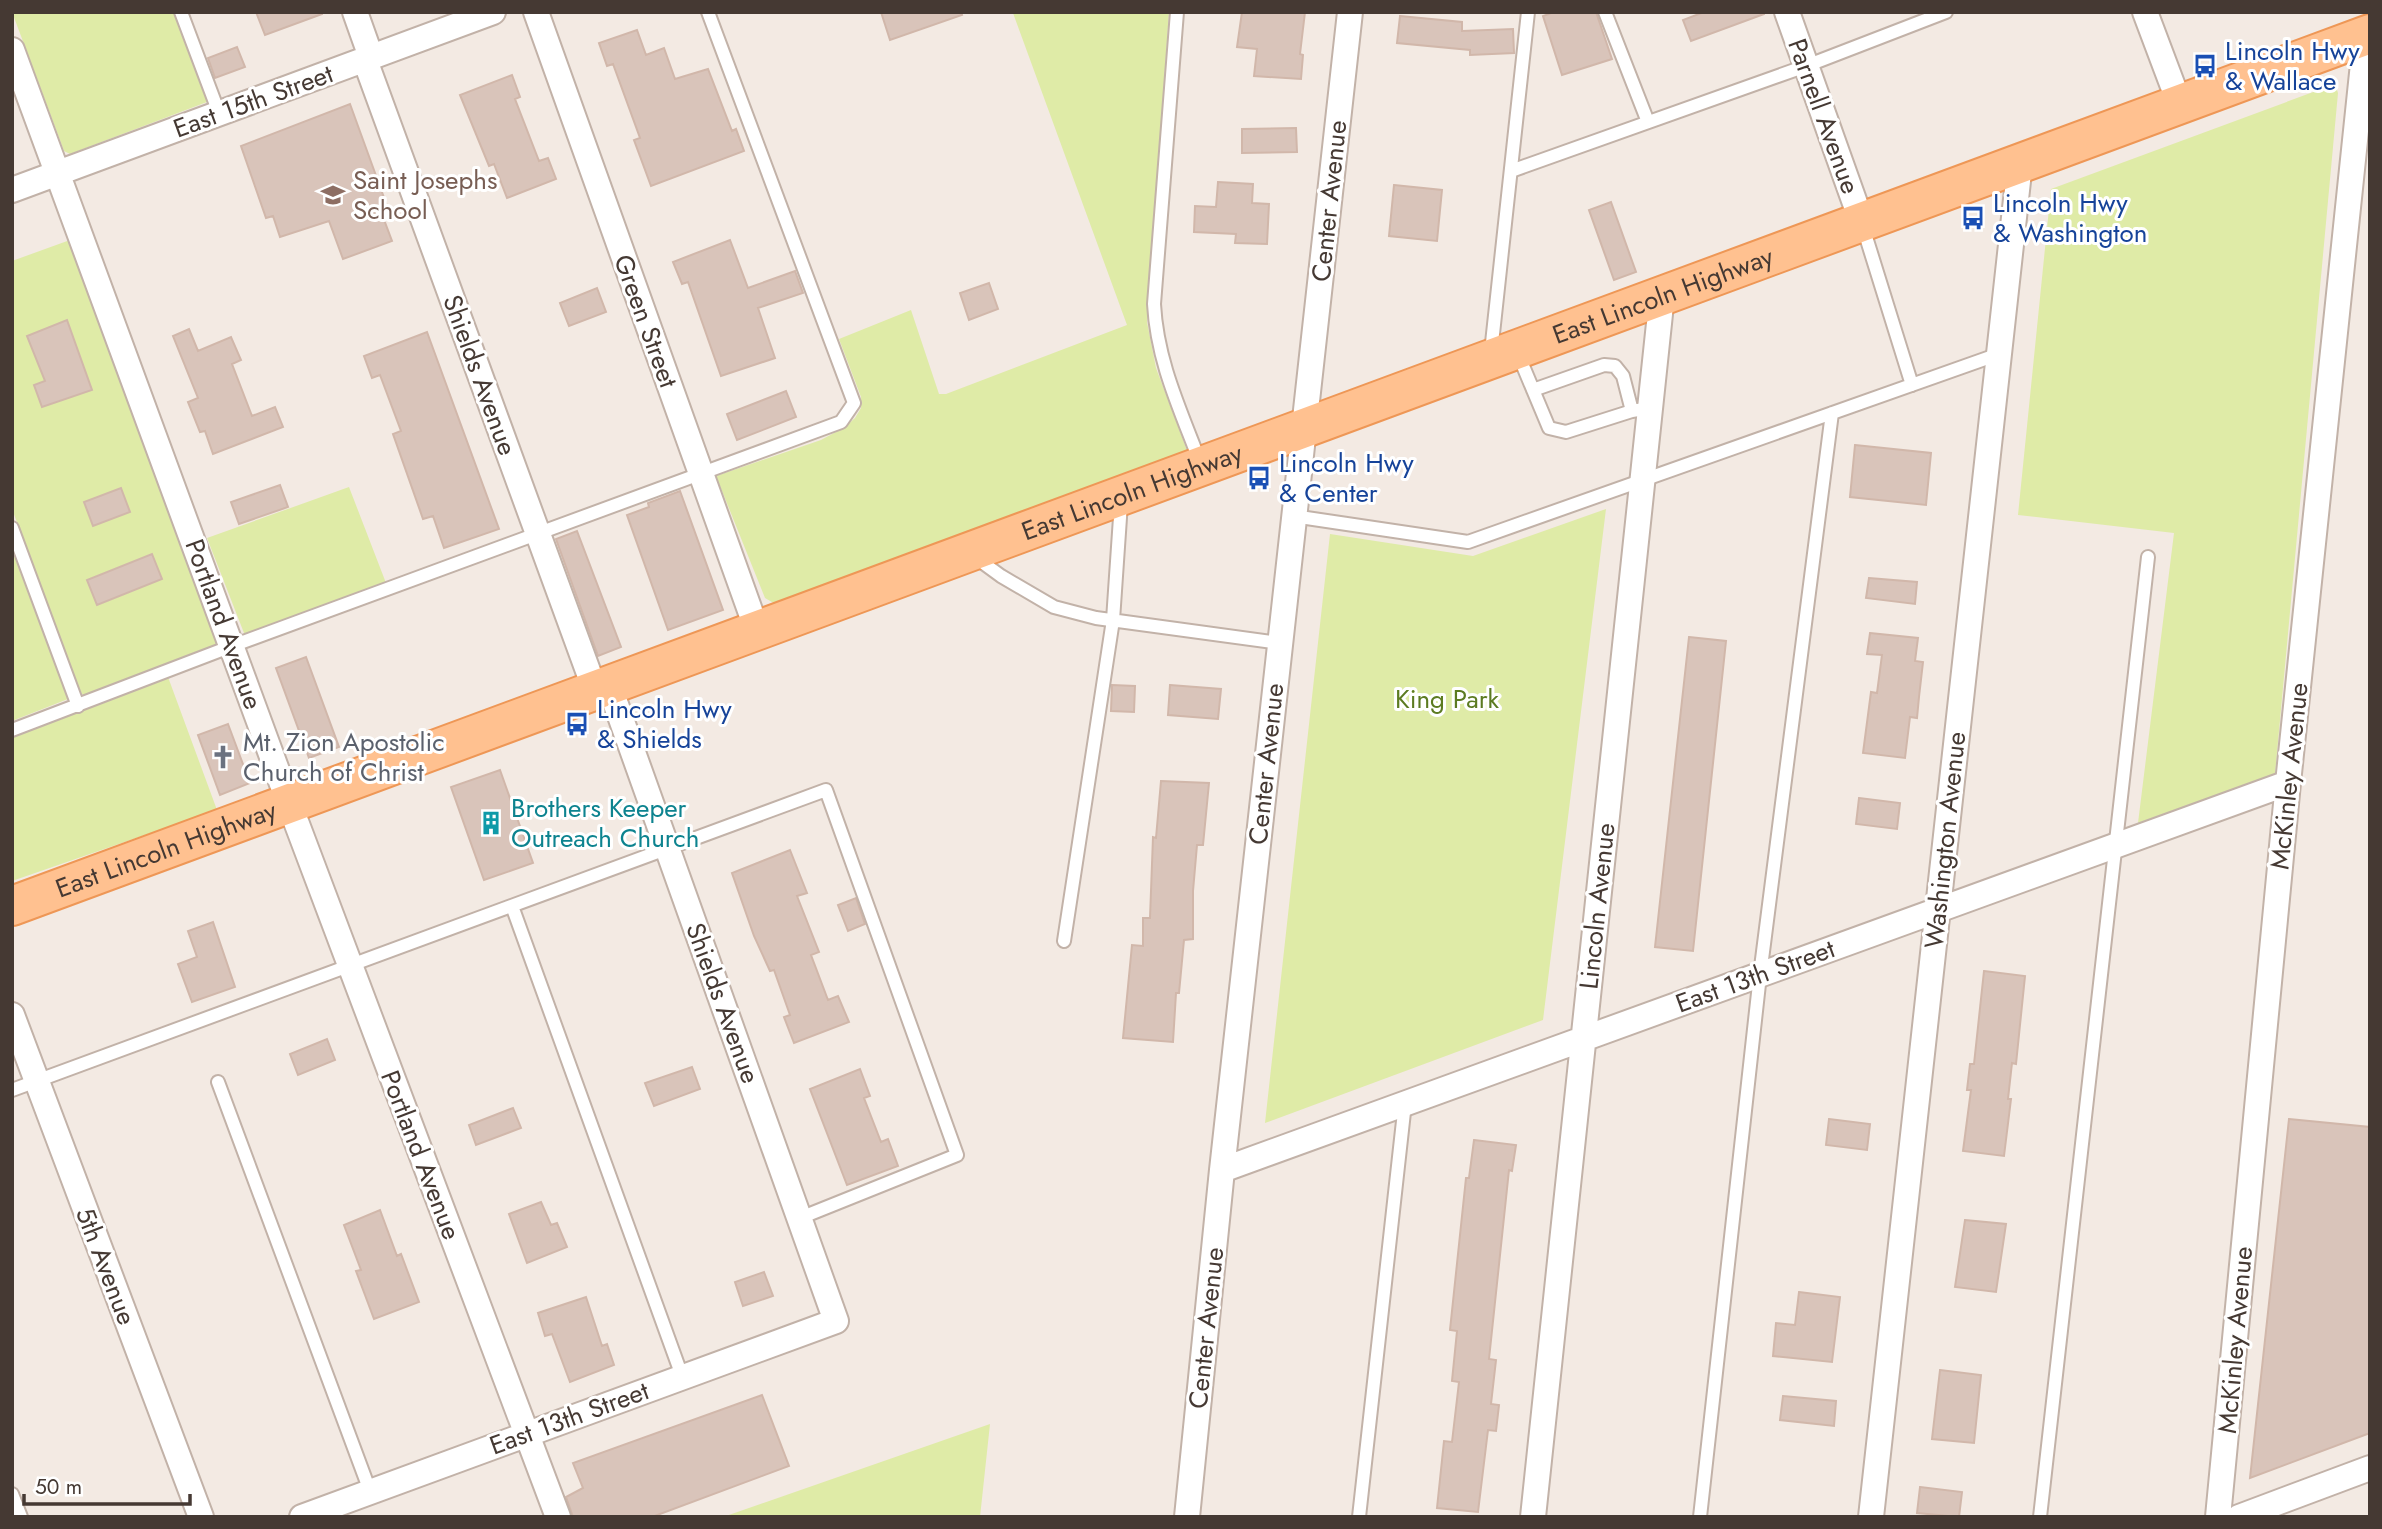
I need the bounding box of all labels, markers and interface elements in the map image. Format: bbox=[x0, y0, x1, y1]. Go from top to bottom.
place label: Lincoln Hwy & Wallace bbox=[2225, 32, 2360, 100]
street label: Parnell Avenue bbox=[1778, 33, 1870, 199]
bus stop icon: Lincoln Hwy & Wallace bbox=[2191, 52, 2219, 80]
street label: East 15th Street bbox=[168, 54, 339, 147]
street label: Center Avenue bbox=[1302, 118, 1356, 284]
place label: Saint Josephs School bbox=[353, 161, 497, 229]
school or university icon: Saint Josephs School bbox=[319, 181, 347, 209]
place label: Lincoln Hwy & Washington bbox=[1993, 184, 2147, 252]
bus stop icon: Lincoln Hwy & Washington bbox=[1959, 204, 1987, 232]
street label: East Lincoln Highway bbox=[1547, 237, 1779, 354]
street label: Green Street bbox=[604, 249, 688, 393]
street label: Shields Avenue bbox=[433, 290, 527, 460]
street label: East Lincoln Highway bbox=[1016, 433, 1248, 550]
place label: Lincoln Hwy & Center bbox=[1279, 444, 1414, 512]
bus stop icon: Lincoln Hwy & Center bbox=[1245, 464, 1273, 492]
street label: Portland Avenue bbox=[176, 534, 272, 714]
park label: King Park bbox=[1395, 680, 1500, 718]
street label: Center Avenue bbox=[1239, 681, 1293, 847]
street label: McKinley Avenue bbox=[2260, 681, 2318, 871]
place label: Lincoln Hwy & Shields bbox=[597, 690, 732, 758]
bus stop icon: Lincoln Hwy & Shields bbox=[563, 710, 591, 738]
place label: Mt. Zion Apostolic Church of Christ bbox=[243, 723, 445, 791]
street label: Washington Avenue bbox=[1915, 730, 1975, 950]
church icon: Mt. Zion Apostolic Church of Christ bbox=[209, 743, 237, 771]
place label: Brothers Keeper Outreach Church bbox=[511, 789, 699, 857]
street label: East Lincoln Highway bbox=[50, 791, 282, 907]
building icon: Brothers Keeper Outreach Church bbox=[477, 809, 505, 837]
street label: Lincoln Avenue bbox=[1569, 821, 1625, 991]
street label: Shields Avenue bbox=[676, 918, 770, 1088]
street label: East 13th Street bbox=[1670, 929, 1841, 1022]
street label: Portland Avenue bbox=[371, 1065, 471, 1245]
street label: 5th Avenue bbox=[66, 1202, 146, 1330]
street label: Center Avenue bbox=[1179, 1245, 1233, 1411]
street label: McKinley Avenue bbox=[2208, 1245, 2262, 1435]
street label: East 13th Street bbox=[484, 1371, 655, 1464]
scale bar bbox=[24, 1462, 191, 1506]
text: 50 m bbox=[35, 1472, 82, 1502]

